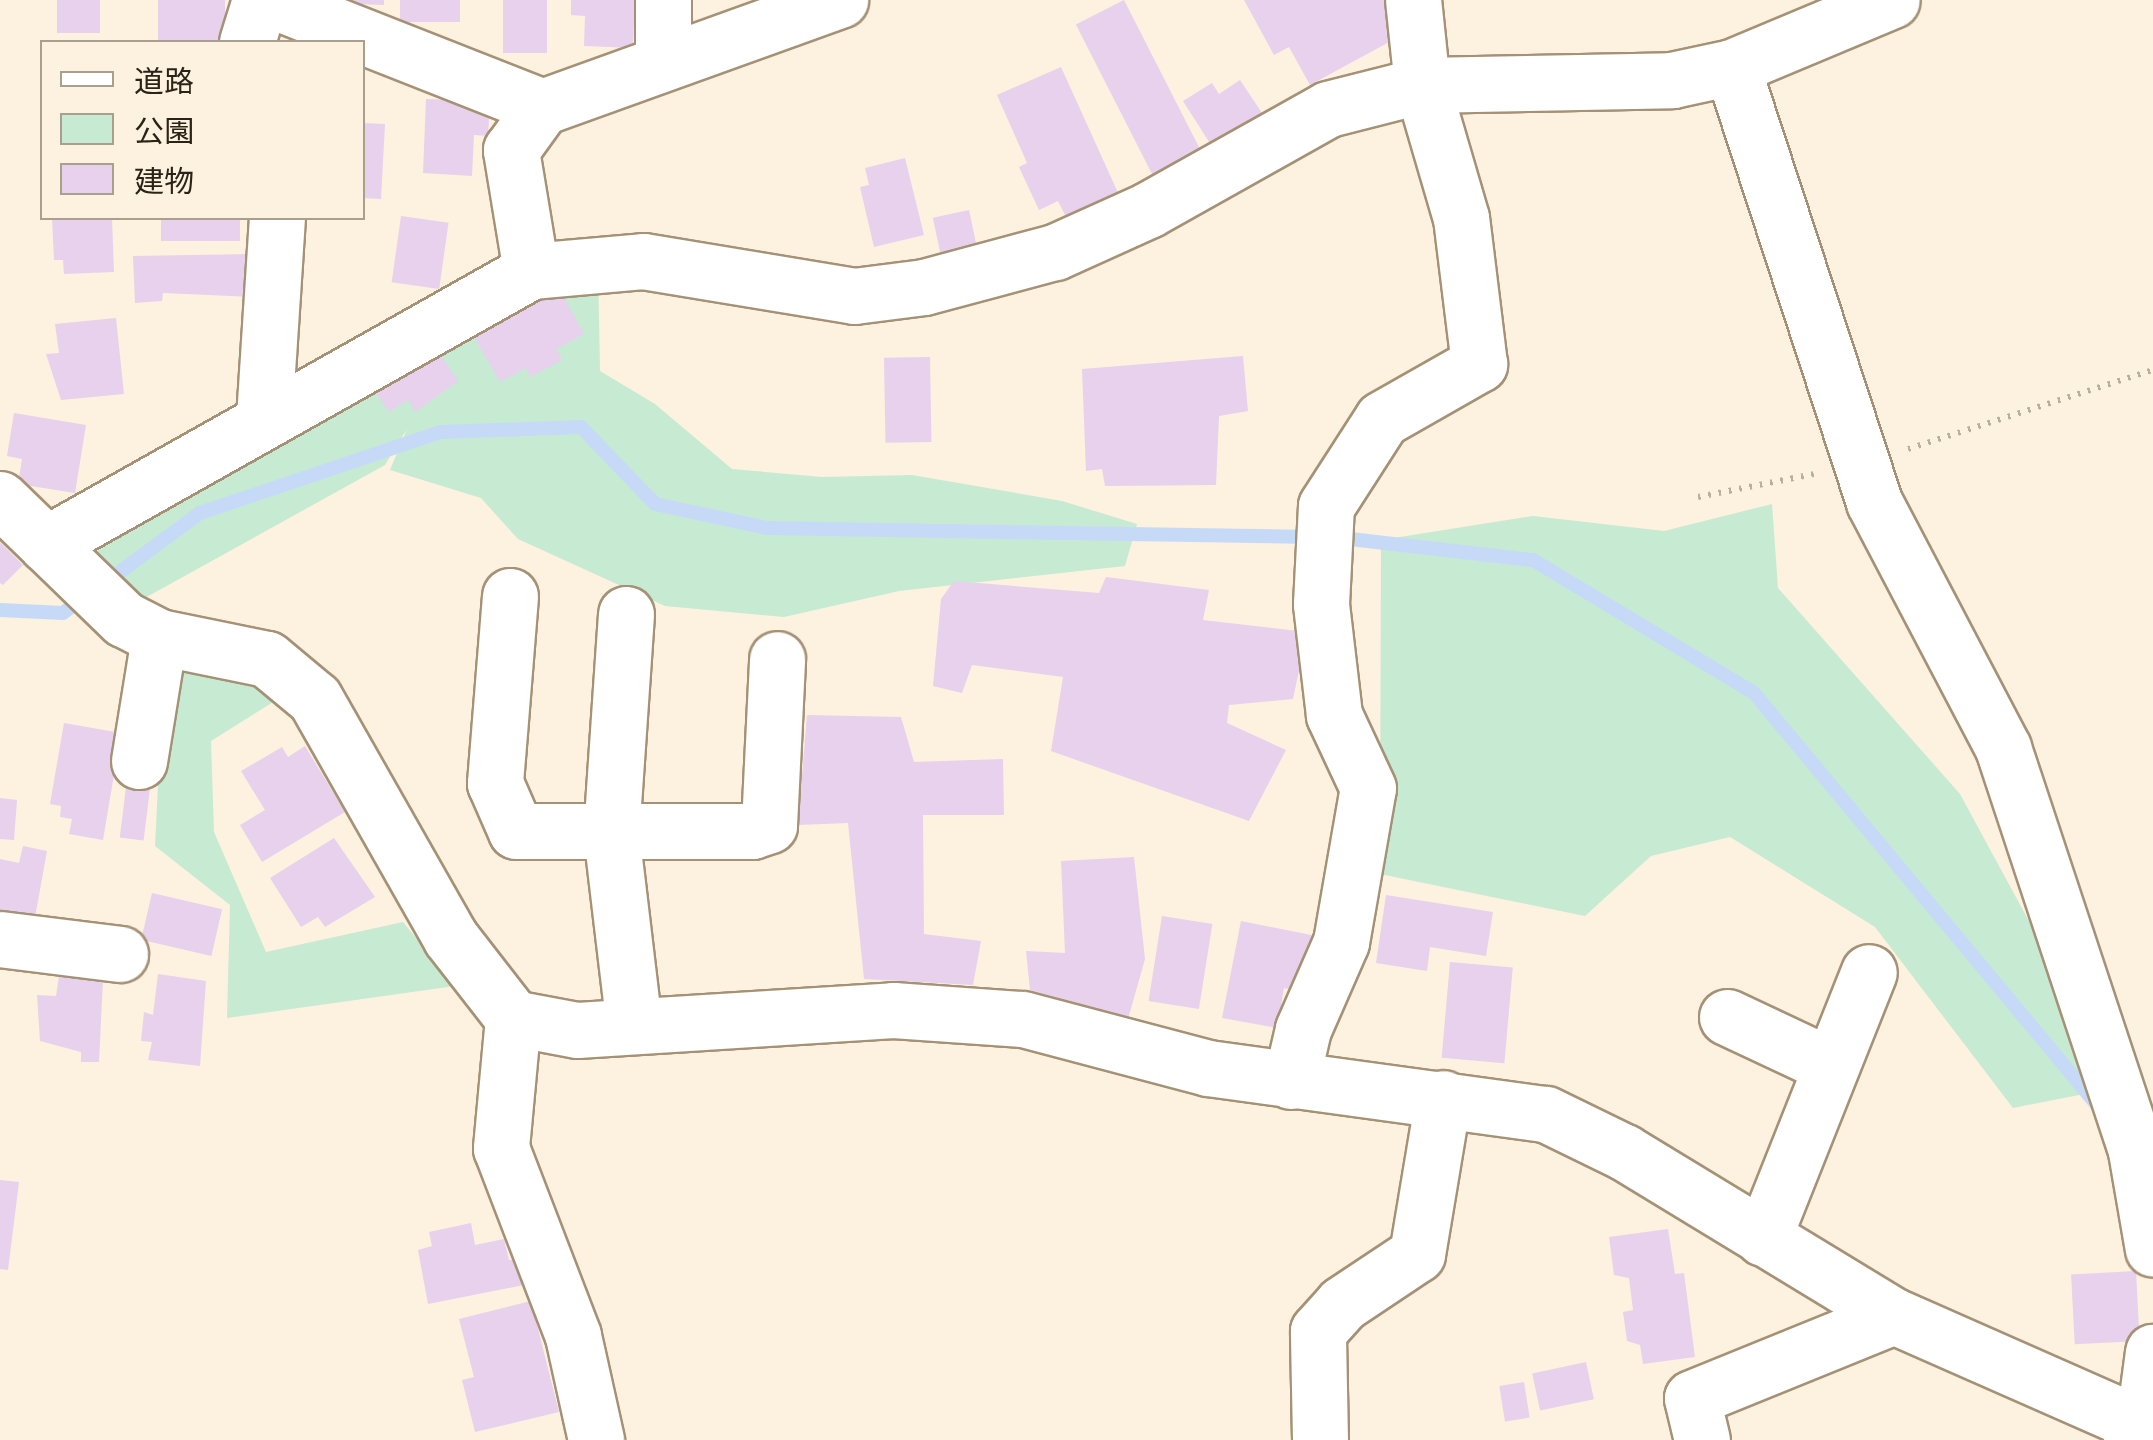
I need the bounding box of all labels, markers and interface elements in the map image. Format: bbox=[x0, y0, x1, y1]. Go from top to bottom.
legend bbox=[40, 40, 365, 220]
text: 道路 bbox=[134, 62, 194, 100]
text: 公園 bbox=[134, 112, 194, 150]
text: 建物 bbox=[134, 162, 194, 200]

